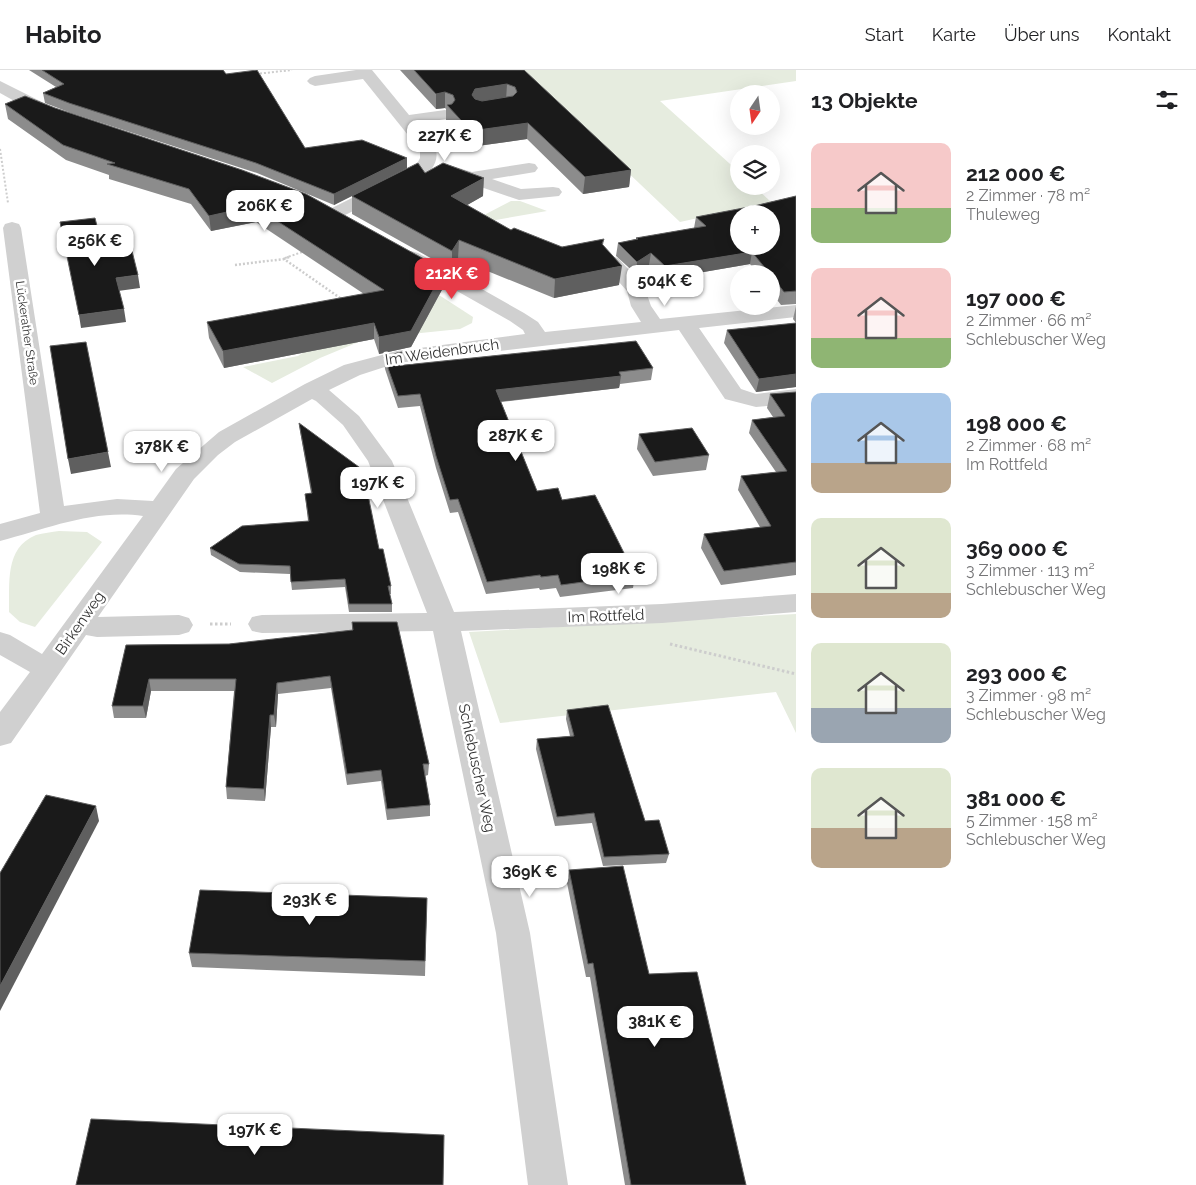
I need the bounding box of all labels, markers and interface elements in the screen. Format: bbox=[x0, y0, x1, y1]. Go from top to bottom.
text: Habito bbox=[25, 20, 101, 49]
text: Start bbox=[865, 24, 904, 45]
text: Karte bbox=[932, 24, 976, 45]
text: Über uns bbox=[1004, 24, 1079, 45]
text: Kontakt bbox=[1107, 24, 1171, 45]
north arrow bbox=[730, 85, 780, 135]
map controls bbox=[730, 85, 780, 315]
icon: filters bbox=[1153, 86, 1181, 114]
text: 13 Objekte bbox=[811, 88, 918, 113]
pin: 227K € bbox=[404, 119, 486, 162]
text: 227K € bbox=[418, 126, 472, 145]
button: layers bbox=[730, 145, 780, 195]
text: 212 000 € bbox=[966, 161, 1066, 186]
icon: home bbox=[851, 163, 911, 223]
text: 2 Zimmer · 78 m² bbox=[966, 186, 1090, 205]
pin: 206K € bbox=[224, 190, 306, 232]
text: 206K € bbox=[237, 196, 293, 215]
button: + bbox=[730, 205, 780, 255]
text: Thuleweg bbox=[966, 205, 1040, 224]
pin: 256K € bbox=[54, 224, 136, 267]
text: 256K € bbox=[68, 231, 122, 250]
pin: 212K € bbox=[411, 258, 493, 300]
text: 212K € bbox=[425, 264, 479, 283]
pin: 504K € bbox=[624, 264, 706, 307]
button: − bbox=[730, 265, 780, 315]
text: 504K € bbox=[638, 271, 692, 290]
street label: Lückerather Straße bbox=[13, 280, 41, 386]
text: 197 000 € bbox=[966, 286, 1066, 311]
icon: home bbox=[851, 288, 911, 348]
text: 2 Zimmer · 66 m² bbox=[966, 311, 1091, 330]
text: Schlebuscher Weg bbox=[966, 330, 1106, 349]
street label: Im Weidenbruch bbox=[384, 335, 500, 369]
text: 198 000 € bbox=[966, 411, 1067, 436]
icon: home bbox=[851, 413, 911, 473]
pin: 287K € bbox=[475, 420, 557, 462]
text: 287K € bbox=[489, 426, 543, 445]
pin: 378K € bbox=[121, 430, 203, 473]
text: 2 Zimmer · 68 m² bbox=[966, 436, 1091, 455]
text: 378K € bbox=[135, 437, 189, 456]
text: Im Rottfeld bbox=[966, 455, 1048, 474]
pin: 197K € bbox=[337, 466, 419, 509]
text: 197K € bbox=[351, 473, 405, 492]
text: 369 000 € bbox=[966, 536, 1068, 561]
icon: home bbox=[851, 538, 911, 598]
pin: 198K € bbox=[578, 552, 660, 595]
text: 198K € bbox=[592, 559, 646, 578]
text: 3 Zimmer · 113 m² bbox=[966, 561, 1095, 580]
text: Schlebuscher Weg bbox=[966, 580, 1106, 599]
street label: Birkenweg bbox=[52, 588, 108, 658]
street label: Im Rottfeld bbox=[567, 606, 645, 626]
text: 293 000 € bbox=[966, 661, 1067, 686]
icon: home bbox=[851, 663, 911, 723]
text: 3 Zimmer · 98 m² bbox=[966, 686, 1091, 705]
street label: Schlebuscher Weg bbox=[455, 702, 499, 834]
text: Schlebuscher Weg bbox=[966, 705, 1106, 724]
text: 381 000 € bbox=[966, 786, 1066, 811]
icon: home bbox=[851, 788, 911, 848]
text: 5 Zimmer · 158 m² bbox=[966, 811, 1098, 830]
text: Schlebuscher Weg bbox=[966, 830, 1106, 849]
pin: 369K € bbox=[489, 856, 571, 898]
text: 369K € bbox=[502, 862, 558, 881]
pin: 293K € bbox=[269, 884, 351, 926]
text: 293K € bbox=[283, 890, 337, 909]
pin: 381K € bbox=[614, 1006, 696, 1048]
text: 381K € bbox=[628, 1012, 682, 1031]
pin: 197K € bbox=[214, 1114, 296, 1156]
text: 197K € bbox=[228, 1120, 282, 1139]

